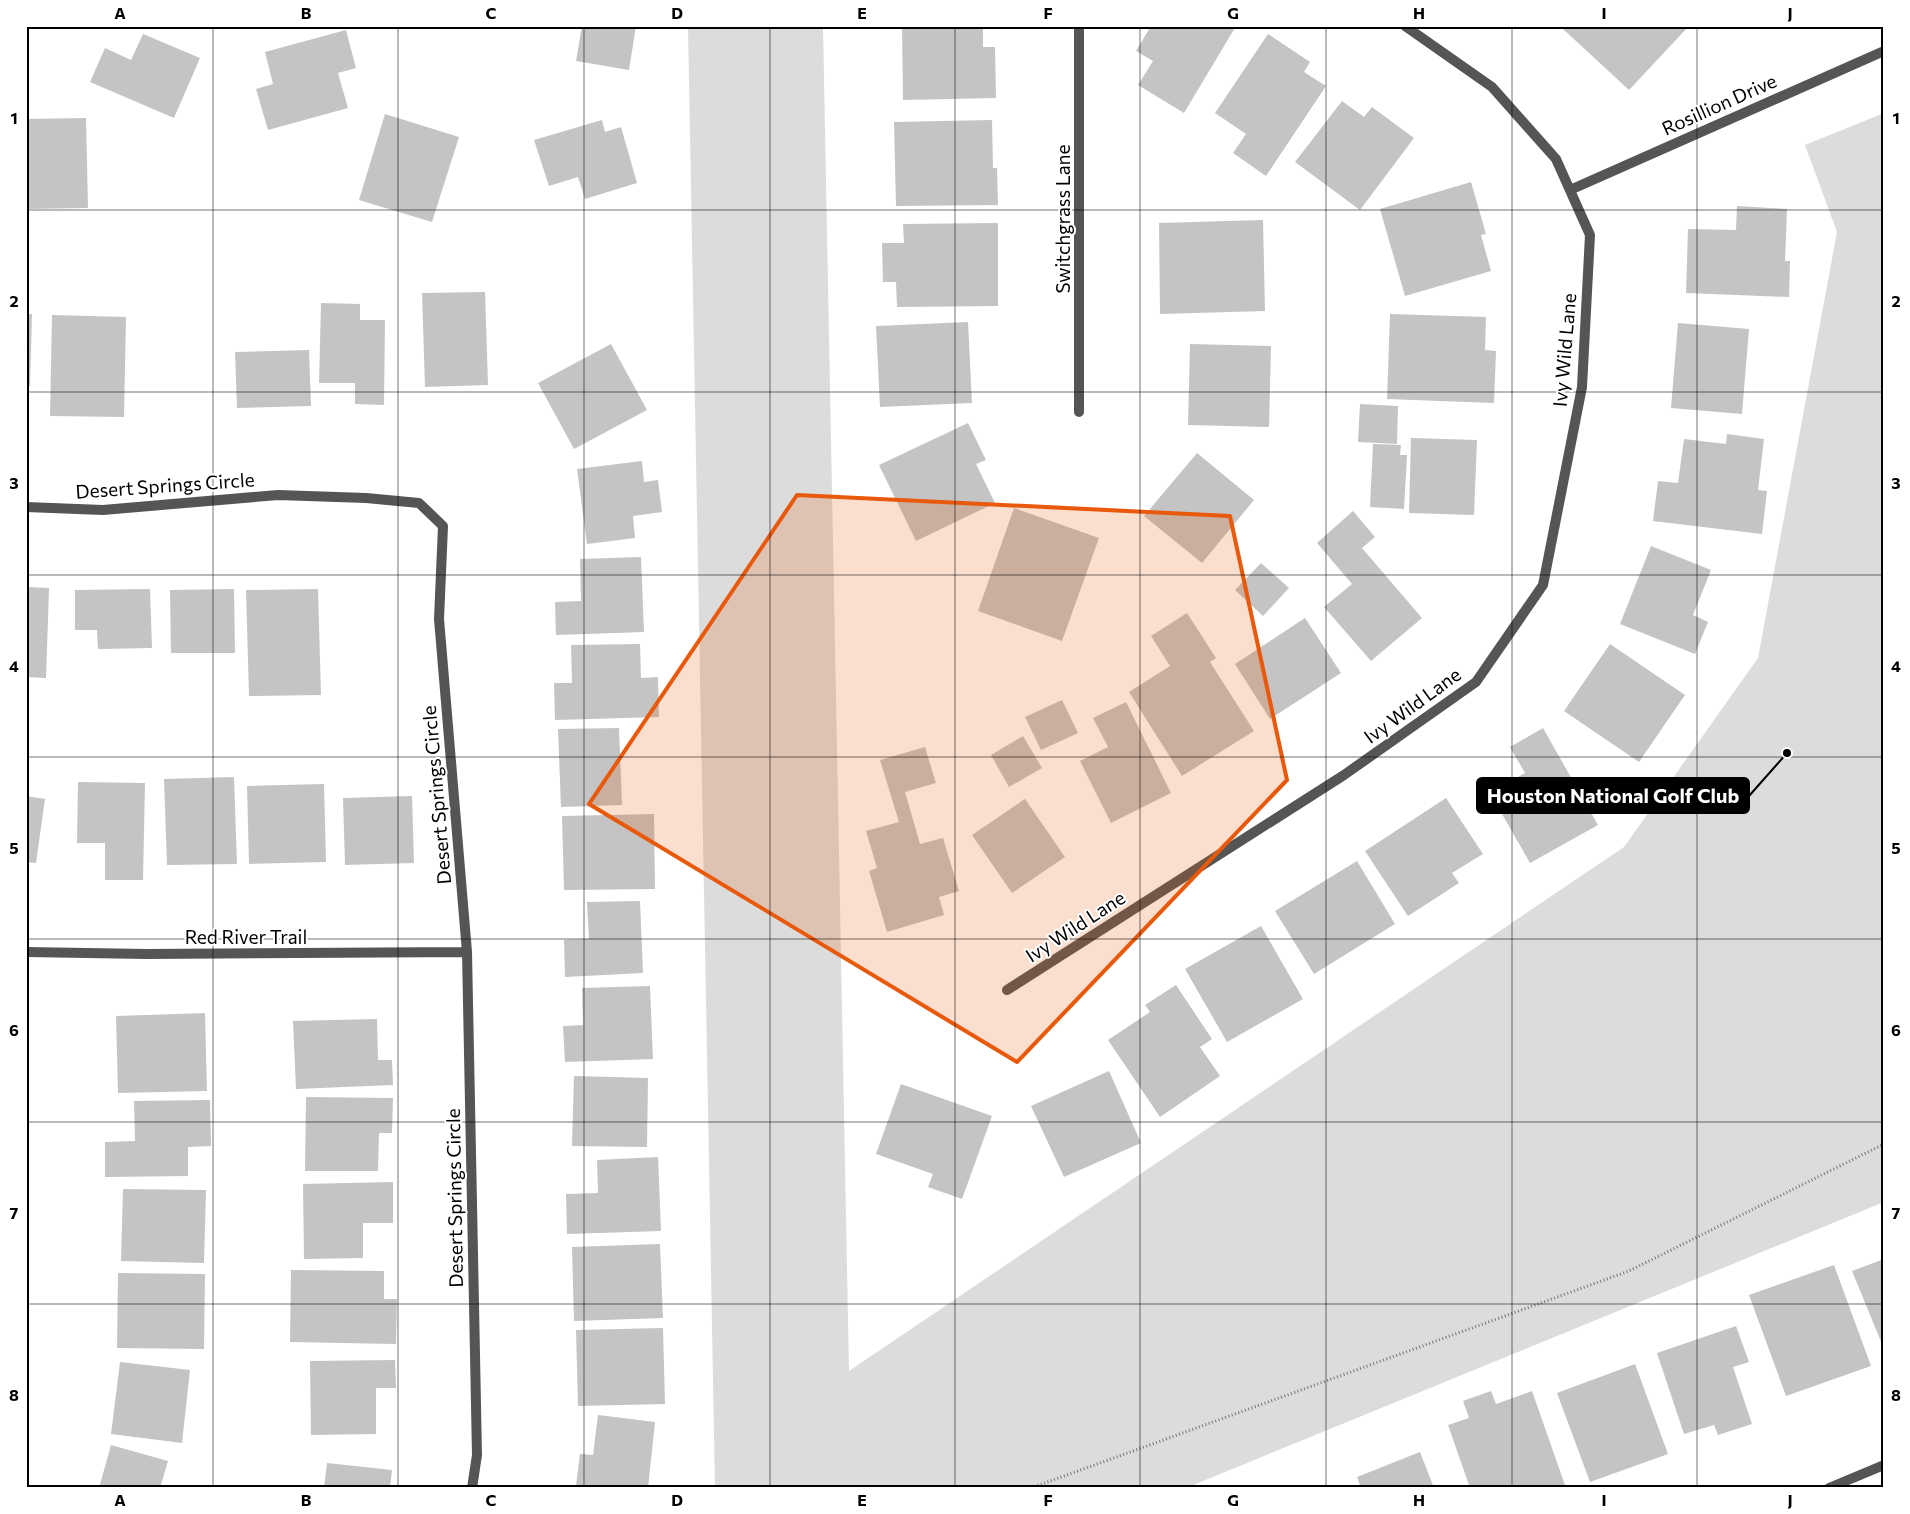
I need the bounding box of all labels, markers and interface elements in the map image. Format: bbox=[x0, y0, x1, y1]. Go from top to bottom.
text: A bbox=[114, 3, 126, 22]
text: B bbox=[301, 3, 312, 22]
text: C bbox=[486, 3, 497, 22]
text: D bbox=[671, 3, 683, 22]
text: E bbox=[857, 3, 867, 22]
text: F bbox=[1043, 3, 1053, 22]
text: G bbox=[1227, 3, 1239, 22]
text: H bbox=[1413, 3, 1425, 22]
text: I bbox=[1601, 3, 1607, 22]
text: J bbox=[1787, 3, 1793, 22]
street label: Rosillion Drive bbox=[1658, 68, 1780, 140]
text: 1 bbox=[10, 108, 18, 127]
text: 1 bbox=[1892, 108, 1900, 127]
street label: Switchgrass Lane bbox=[1051, 144, 1074, 294]
text: 2 bbox=[9, 291, 19, 310]
text: 2 bbox=[1891, 291, 1901, 310]
street label: Ivy Wild Lane bbox=[1548, 292, 1580, 408]
street label: Desert Springs Circle bbox=[75, 467, 255, 503]
text: 3 bbox=[9, 473, 19, 492]
text: 3 bbox=[1891, 473, 1901, 492]
text: 4 bbox=[9, 656, 19, 675]
text: 4 bbox=[1891, 656, 1901, 675]
street label: Ivy Wild Lane bbox=[1359, 662, 1465, 748]
street label: Desert Springs Circle bbox=[417, 705, 455, 885]
callout: Houston National Golf Club bbox=[1477, 778, 1749, 813]
text: Houston National Golf Club bbox=[1487, 783, 1739, 807]
text: 5 bbox=[9, 838, 19, 857]
text: 5 bbox=[1891, 838, 1901, 857]
street label: Ivy Wild Lane bbox=[1021, 885, 1129, 967]
street label: Red River Trail bbox=[185, 925, 307, 948]
text: 6 bbox=[9, 1020, 19, 1039]
text: 6 bbox=[1891, 1020, 1901, 1039]
street label: Desert Springs Circle bbox=[441, 1108, 467, 1288]
text: 7 bbox=[10, 1203, 19, 1222]
text: 7 bbox=[1892, 1203, 1901, 1222]
text: 8 bbox=[9, 1385, 19, 1404]
text: 8 bbox=[1891, 1385, 1901, 1404]
text: A bbox=[114, 1490, 126, 1509]
text: B bbox=[301, 1490, 312, 1509]
text: C bbox=[486, 1490, 497, 1509]
text: D bbox=[671, 1490, 683, 1509]
text: E bbox=[857, 1490, 867, 1509]
text: F bbox=[1043, 1490, 1053, 1509]
text: G bbox=[1227, 1490, 1239, 1509]
text: H bbox=[1413, 1490, 1425, 1509]
text: I bbox=[1601, 1490, 1607, 1509]
text: J bbox=[1787, 1490, 1793, 1509]

